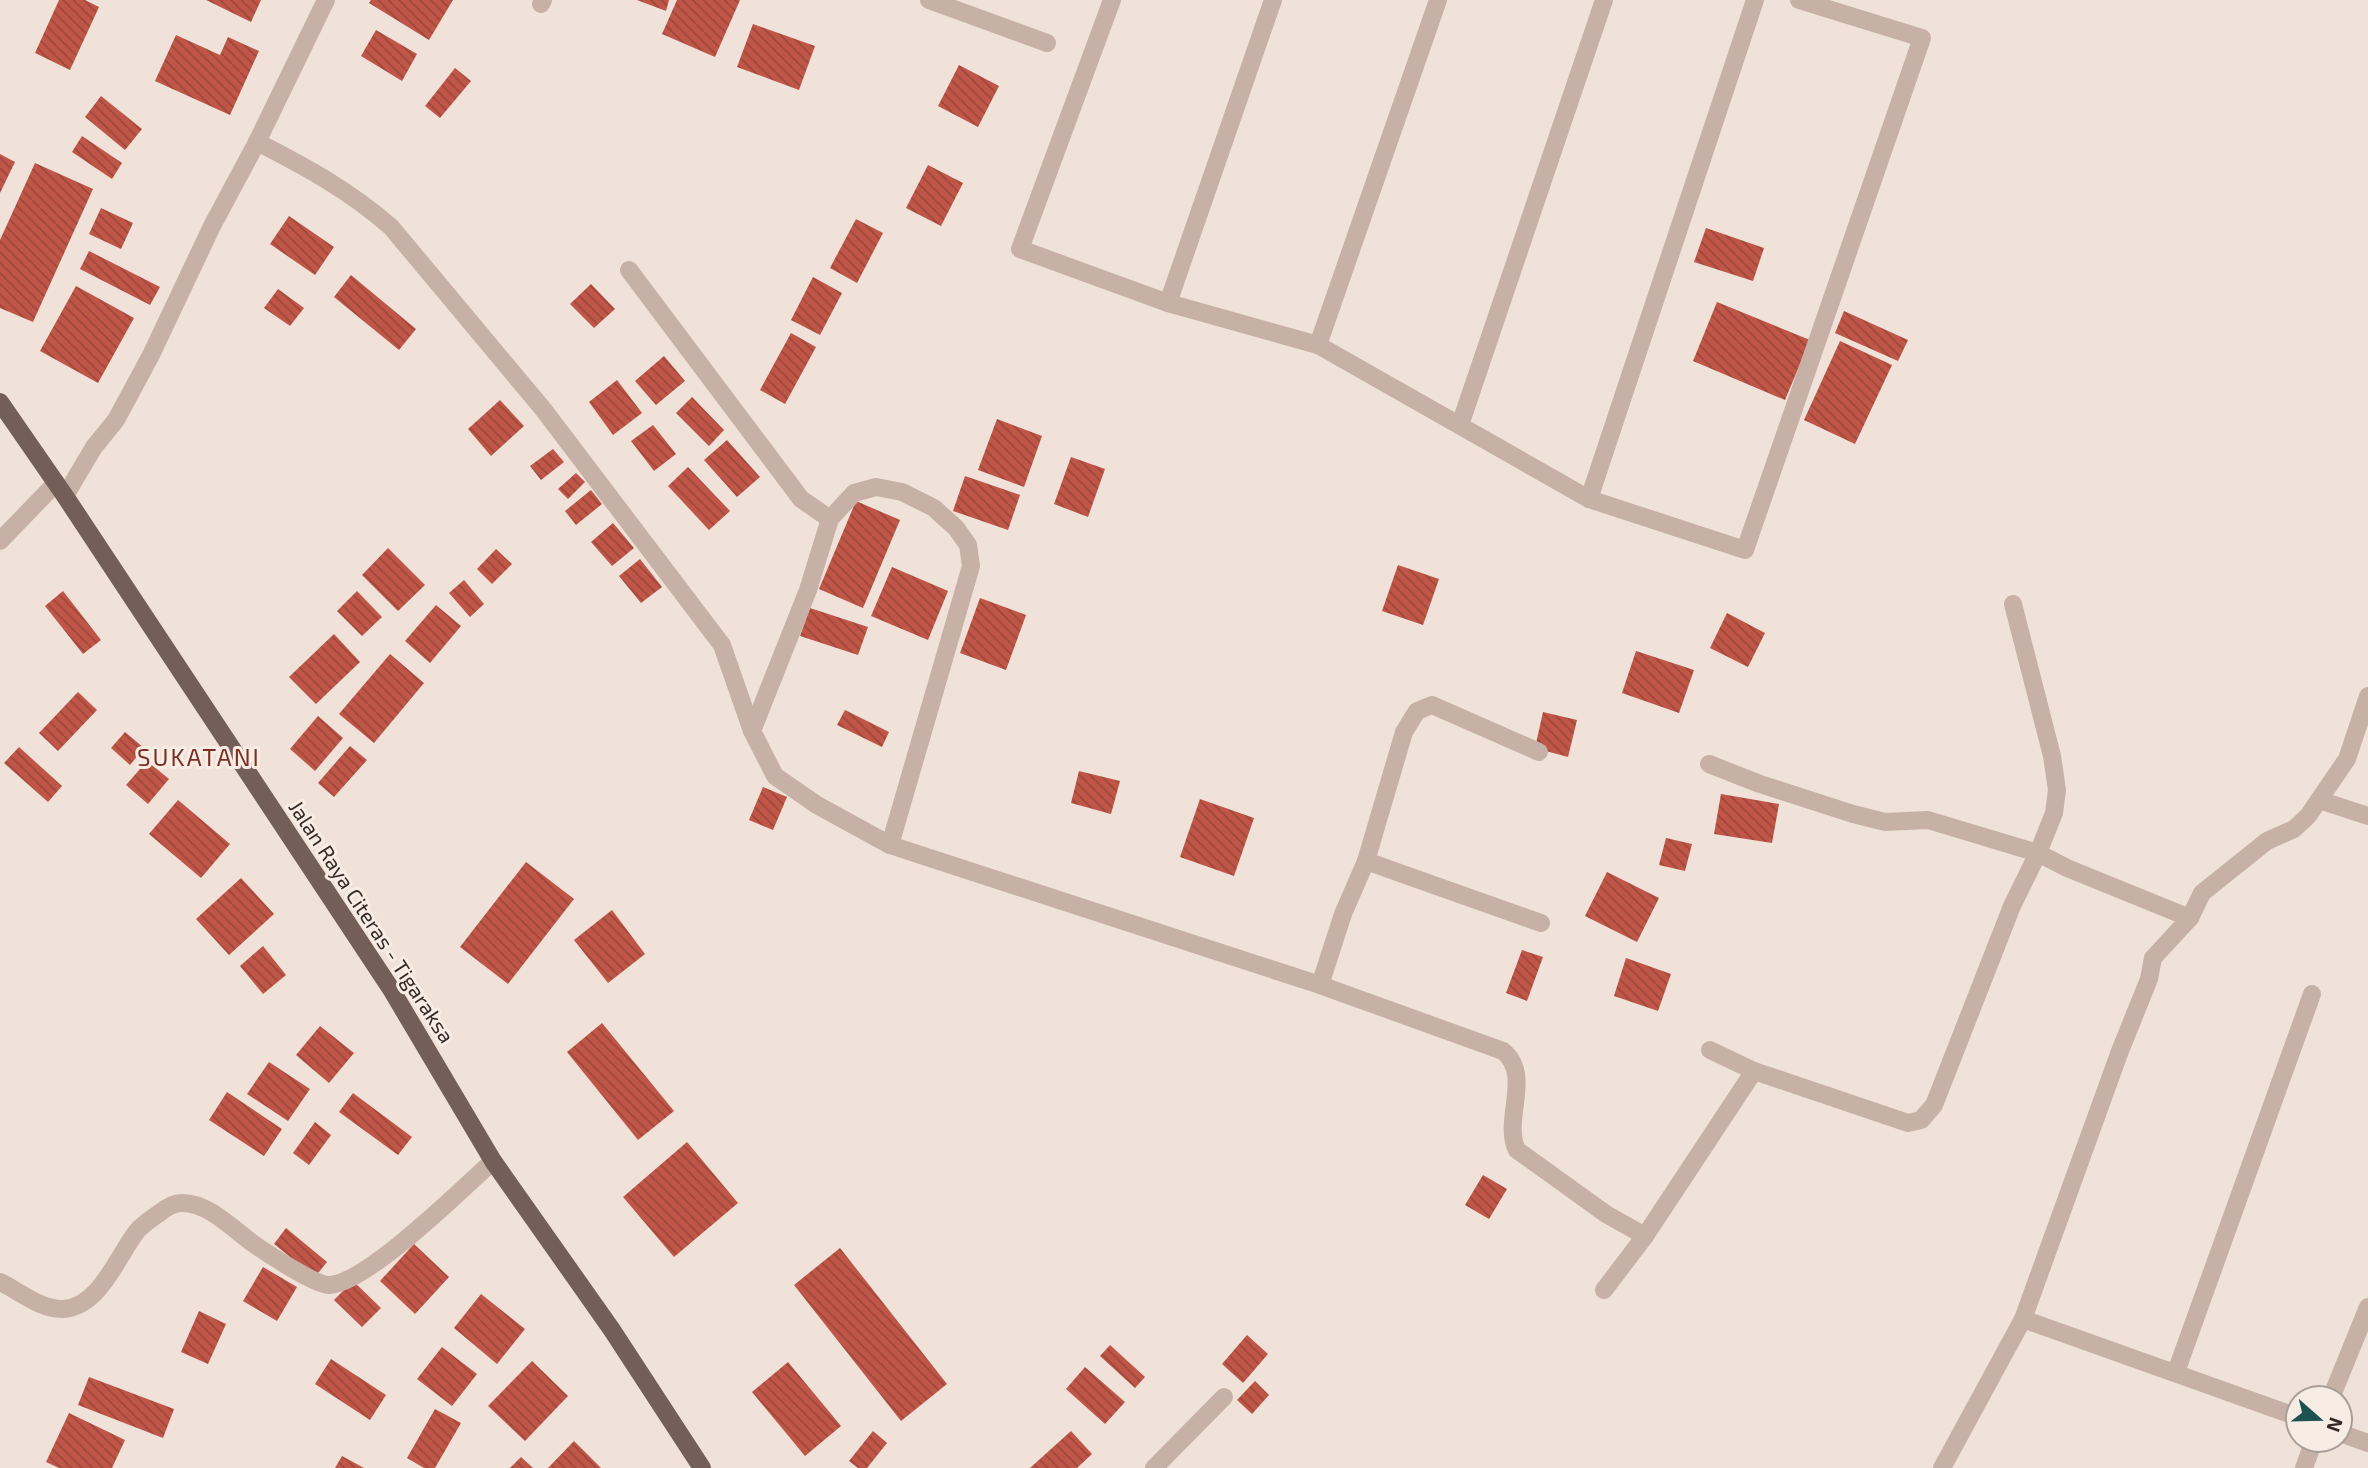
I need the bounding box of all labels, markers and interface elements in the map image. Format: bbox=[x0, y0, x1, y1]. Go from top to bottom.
district label: SUKATANI bbox=[137, 742, 261, 771]
street label: Jalan Raya Citeras - Tigaraksa bbox=[284, 795, 460, 1047]
north arrow bbox=[2284, 1384, 2354, 1454]
text: N bbox=[2322, 1415, 2349, 1435]

